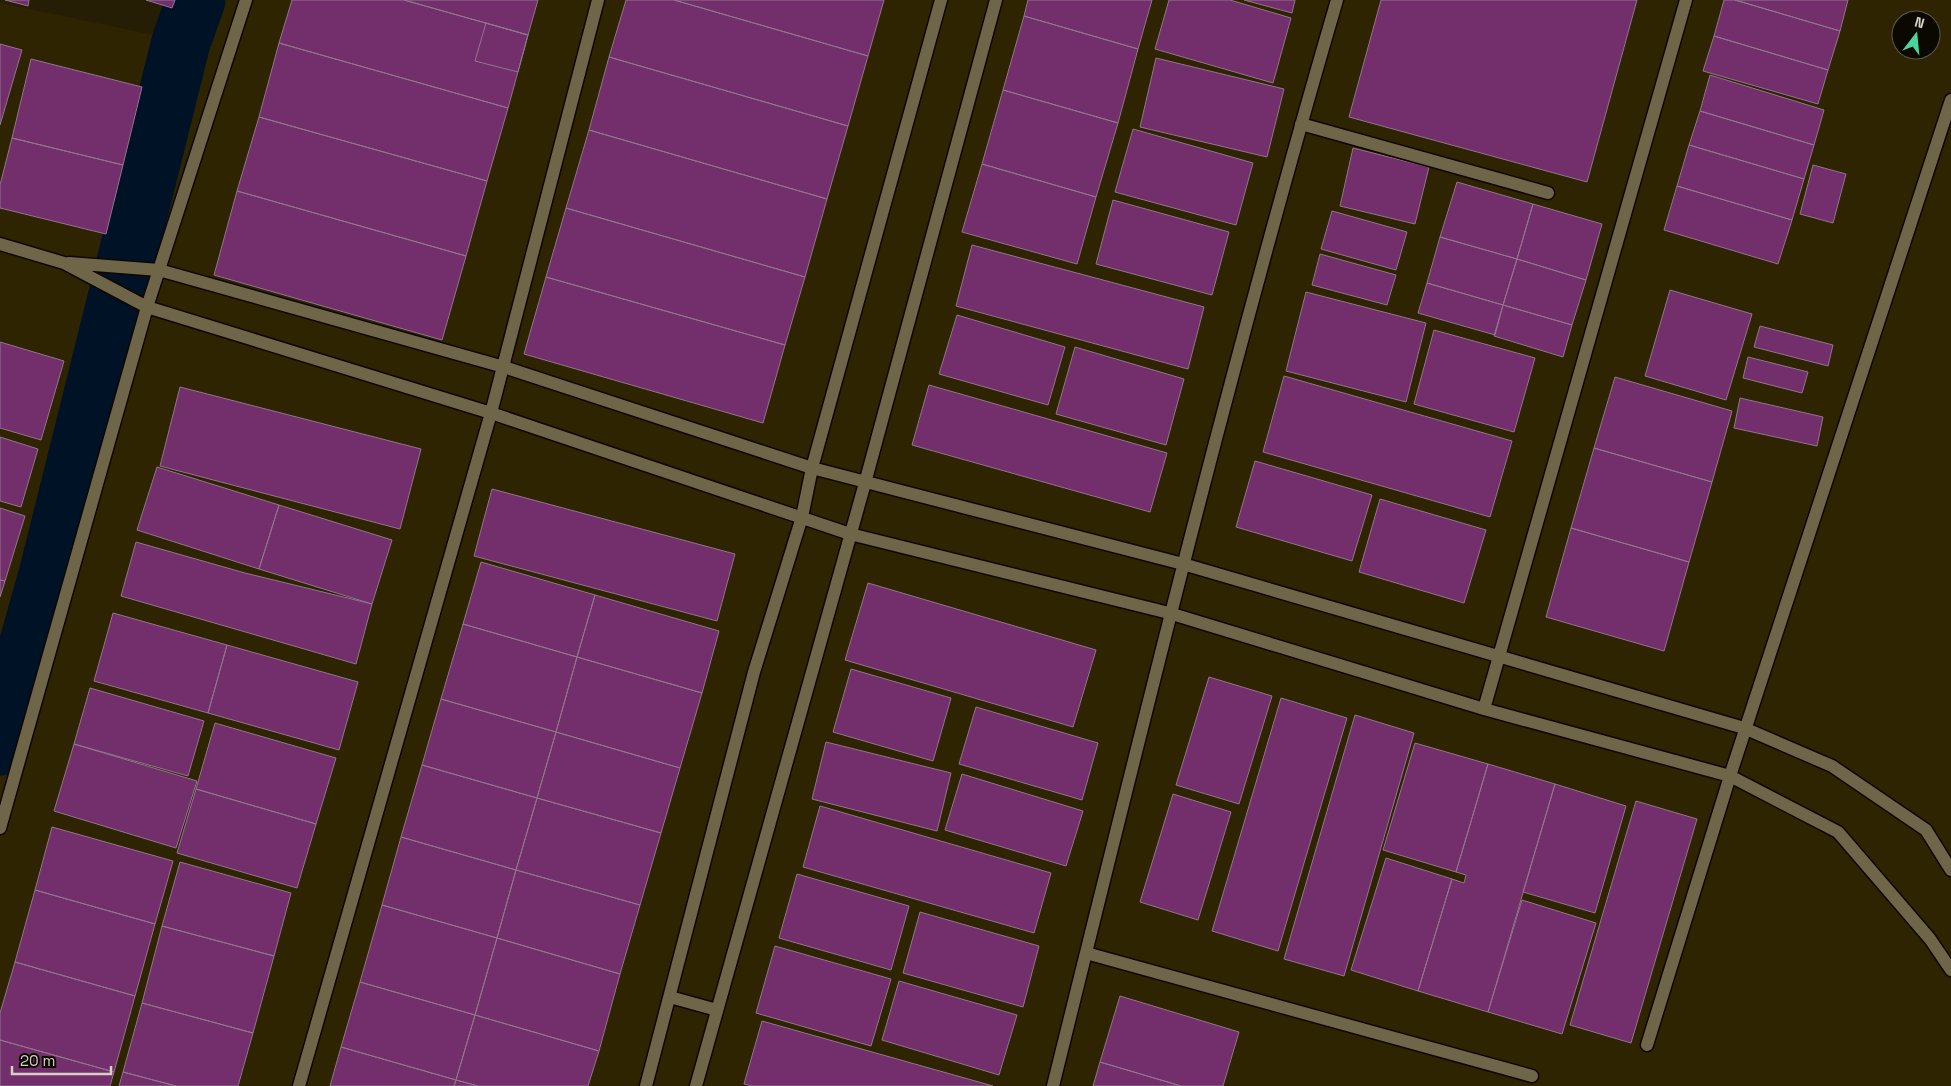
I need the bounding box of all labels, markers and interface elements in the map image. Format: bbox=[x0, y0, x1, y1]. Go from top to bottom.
north arrow bbox=[1891, 10, 1941, 60]
text: N bbox=[1913, 13, 1927, 32]
scale bar bbox=[12, 1044, 111, 1076]
text: 20 m bbox=[20, 1051, 55, 1070]

